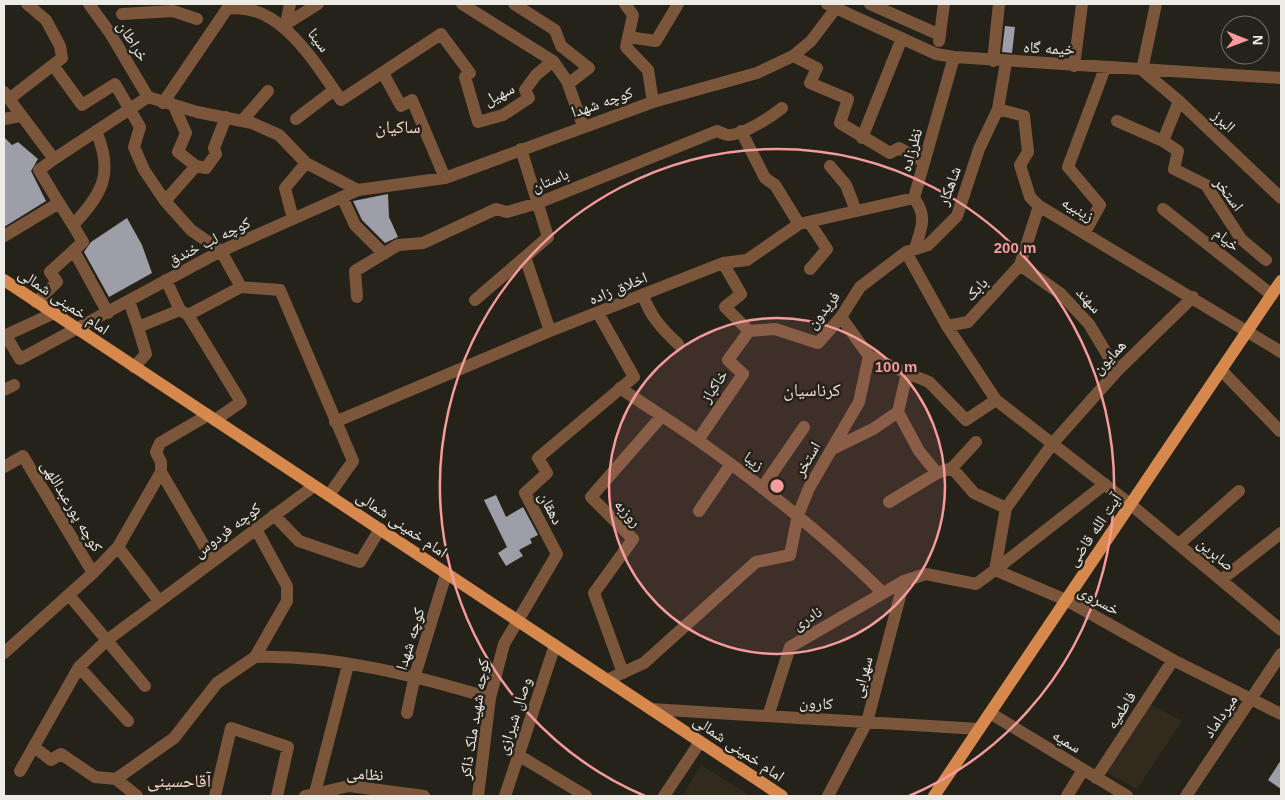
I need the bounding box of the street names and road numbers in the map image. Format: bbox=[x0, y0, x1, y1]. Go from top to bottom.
street label: خراطان bbox=[112, 18, 152, 65]
street label: سینا bbox=[304, 25, 333, 55]
street label: خیمه گاه bbox=[1023, 38, 1075, 58]
street label: سهیل bbox=[481, 79, 518, 110]
street label: کوچه شهدا bbox=[569, 83, 636, 121]
street label: البرز bbox=[1208, 106, 1239, 136]
street label: نظرزاده bbox=[897, 126, 926, 174]
street label: شاهکار bbox=[934, 164, 965, 209]
street label: باستان bbox=[529, 165, 572, 197]
street label: استخر bbox=[1210, 173, 1247, 215]
street label: زینبیه bbox=[1059, 193, 1097, 226]
street label: کوچه لب خندق bbox=[165, 214, 254, 270]
street label: خیام bbox=[1210, 224, 1243, 256]
street label: امام خمینی شمالی bbox=[14, 264, 113, 339]
street label: اخلاق زاده bbox=[586, 269, 651, 309]
street label: بابک bbox=[961, 274, 991, 304]
street label: سهند bbox=[1072, 284, 1105, 317]
street label: فریدون bbox=[803, 288, 845, 333]
street label: همایون bbox=[1089, 336, 1131, 379]
street label: خاکباز bbox=[696, 366, 732, 407]
street label: استخر bbox=[790, 439, 825, 481]
street label: زیبا bbox=[740, 448, 767, 475]
street label: کوچه پورعبداللهی bbox=[36, 457, 106, 556]
street label: امام خمینی شمالی bbox=[352, 487, 451, 562]
street label: دهقان bbox=[534, 489, 567, 528]
street label: آیت الله قاضی bbox=[1063, 490, 1127, 571]
street label: روزبه bbox=[610, 496, 645, 531]
street label: کوچه فردوس bbox=[190, 499, 265, 562]
street label: صابرین bbox=[1193, 534, 1238, 576]
street label: خسروی bbox=[1074, 582, 1123, 620]
street label: نادری bbox=[789, 603, 826, 635]
street label: کوچه شهدا bbox=[393, 606, 429, 672]
street label: سهرابی bbox=[848, 654, 878, 700]
street label: کوچه شهید ملک ذاکر bbox=[456, 657, 493, 782]
street label: وصال شیرازی bbox=[493, 675, 536, 758]
street label: فاطمیه bbox=[1103, 688, 1140, 732]
street label: میرداماد bbox=[1200, 691, 1241, 741]
street label: کارون bbox=[799, 694, 834, 714]
street label: امام خمینی شمالی bbox=[689, 711, 788, 786]
street label: سمیه bbox=[1050, 726, 1084, 756]
street label: نظامی bbox=[346, 765, 384, 785]

